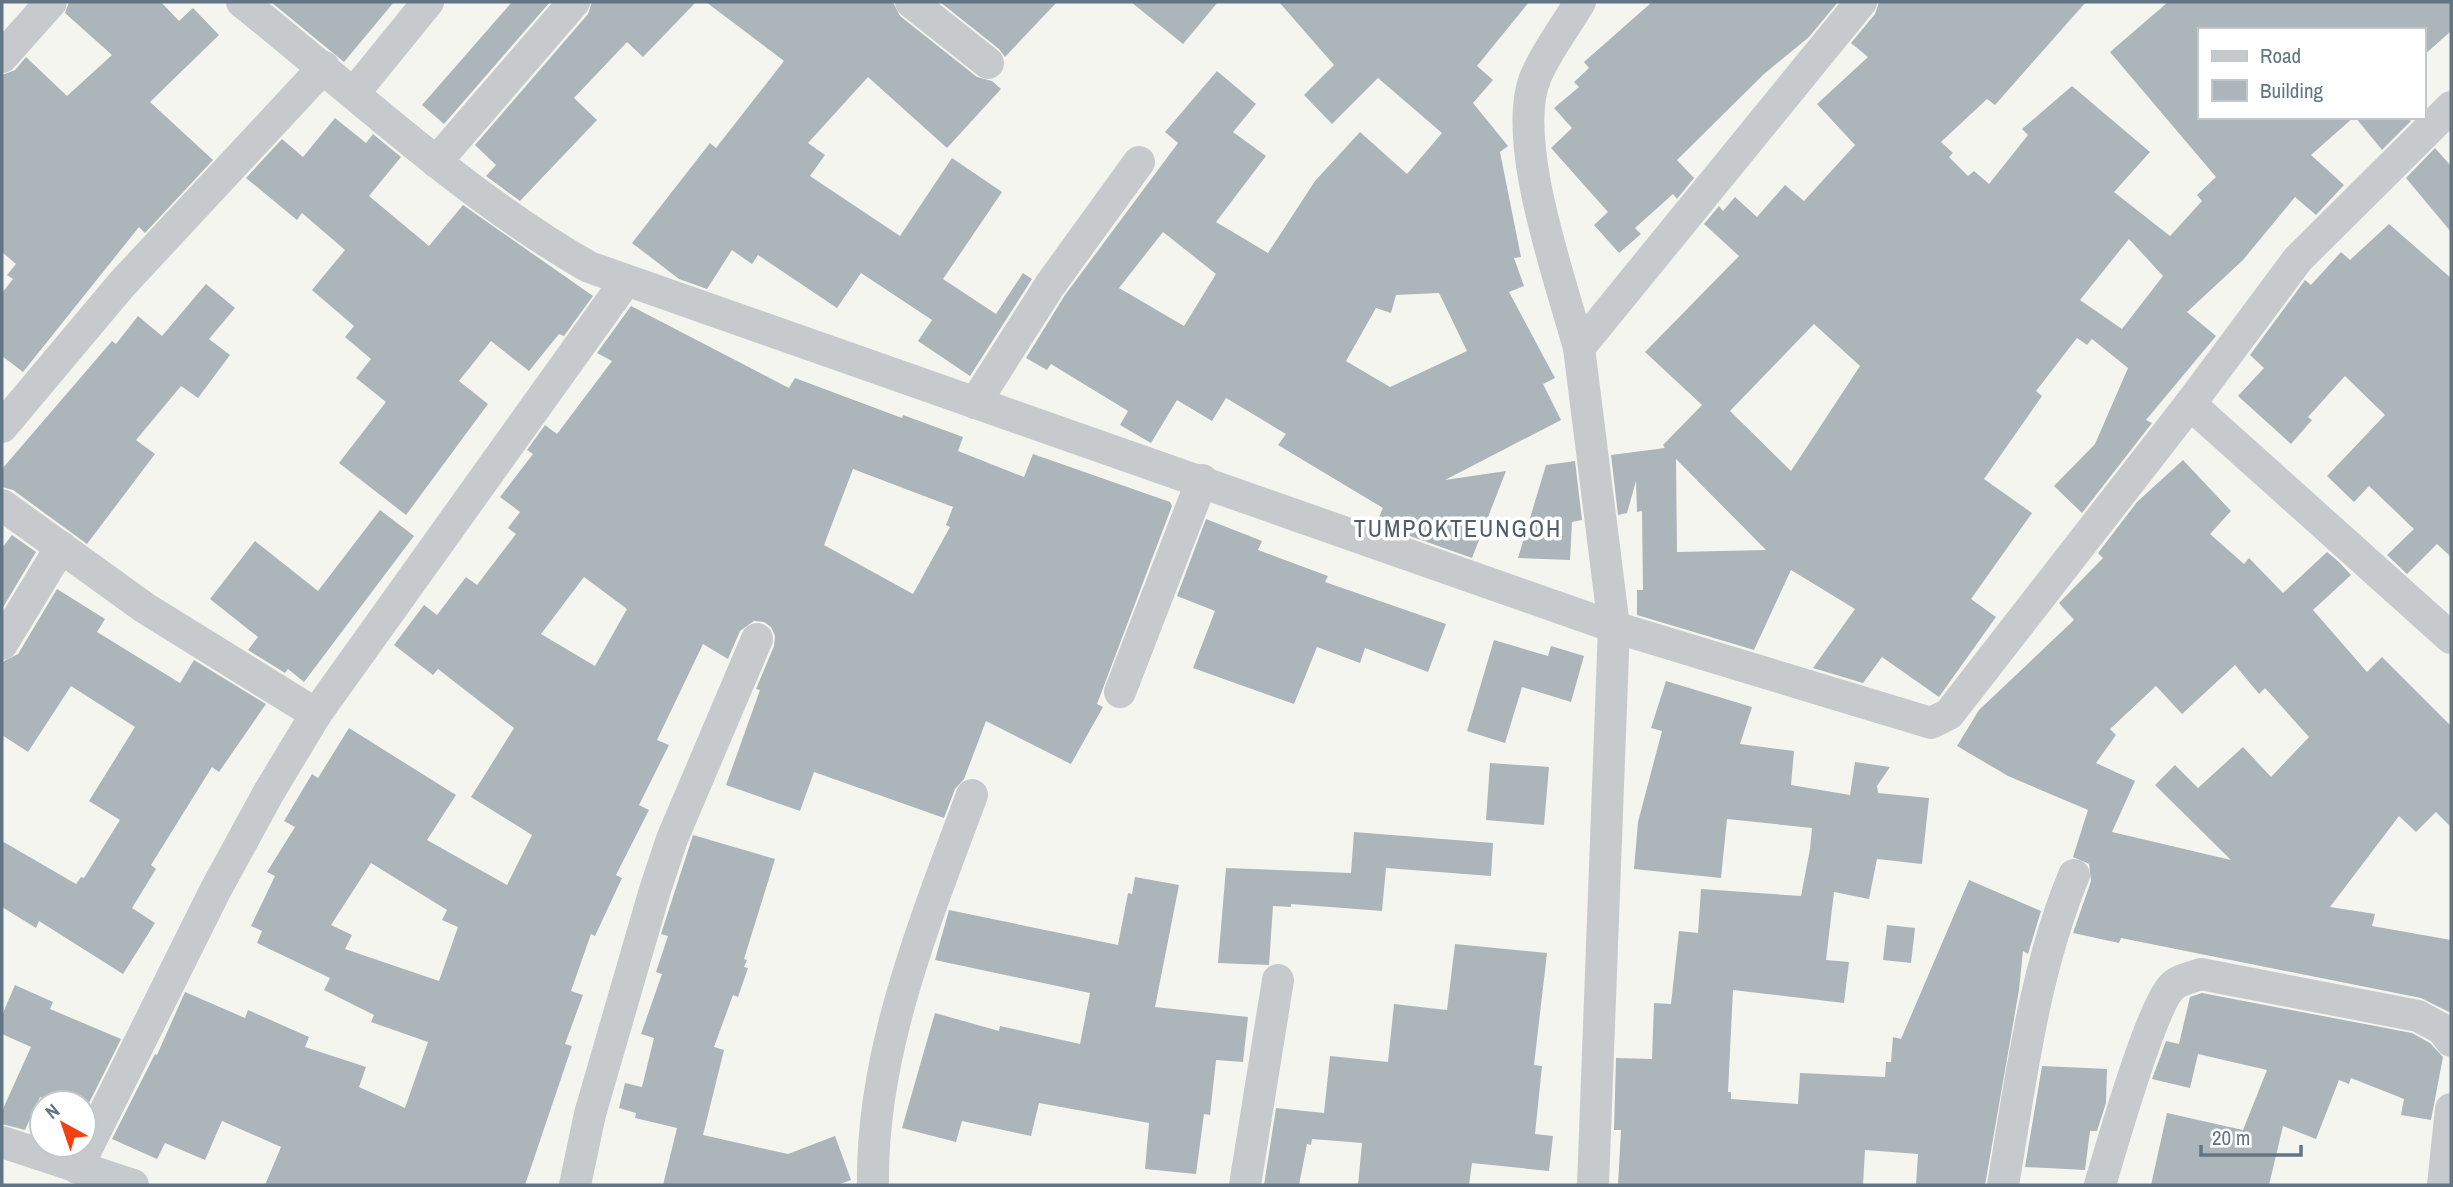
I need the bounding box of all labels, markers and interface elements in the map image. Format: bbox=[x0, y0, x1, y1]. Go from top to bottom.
legend bbox=[2198, 28, 2425, 119]
text: Road bbox=[2260, 41, 2301, 70]
text: Building bbox=[2260, 76, 2324, 105]
district label: TUMPOKTEUNGOH bbox=[1354, 512, 1562, 544]
north arrow bbox=[28, 1089, 98, 1159]
text: N bbox=[39, 1097, 65, 1125]
scale bar bbox=[2201, 1114, 2301, 1158]
text: 20 m bbox=[2212, 1123, 2250, 1152]

